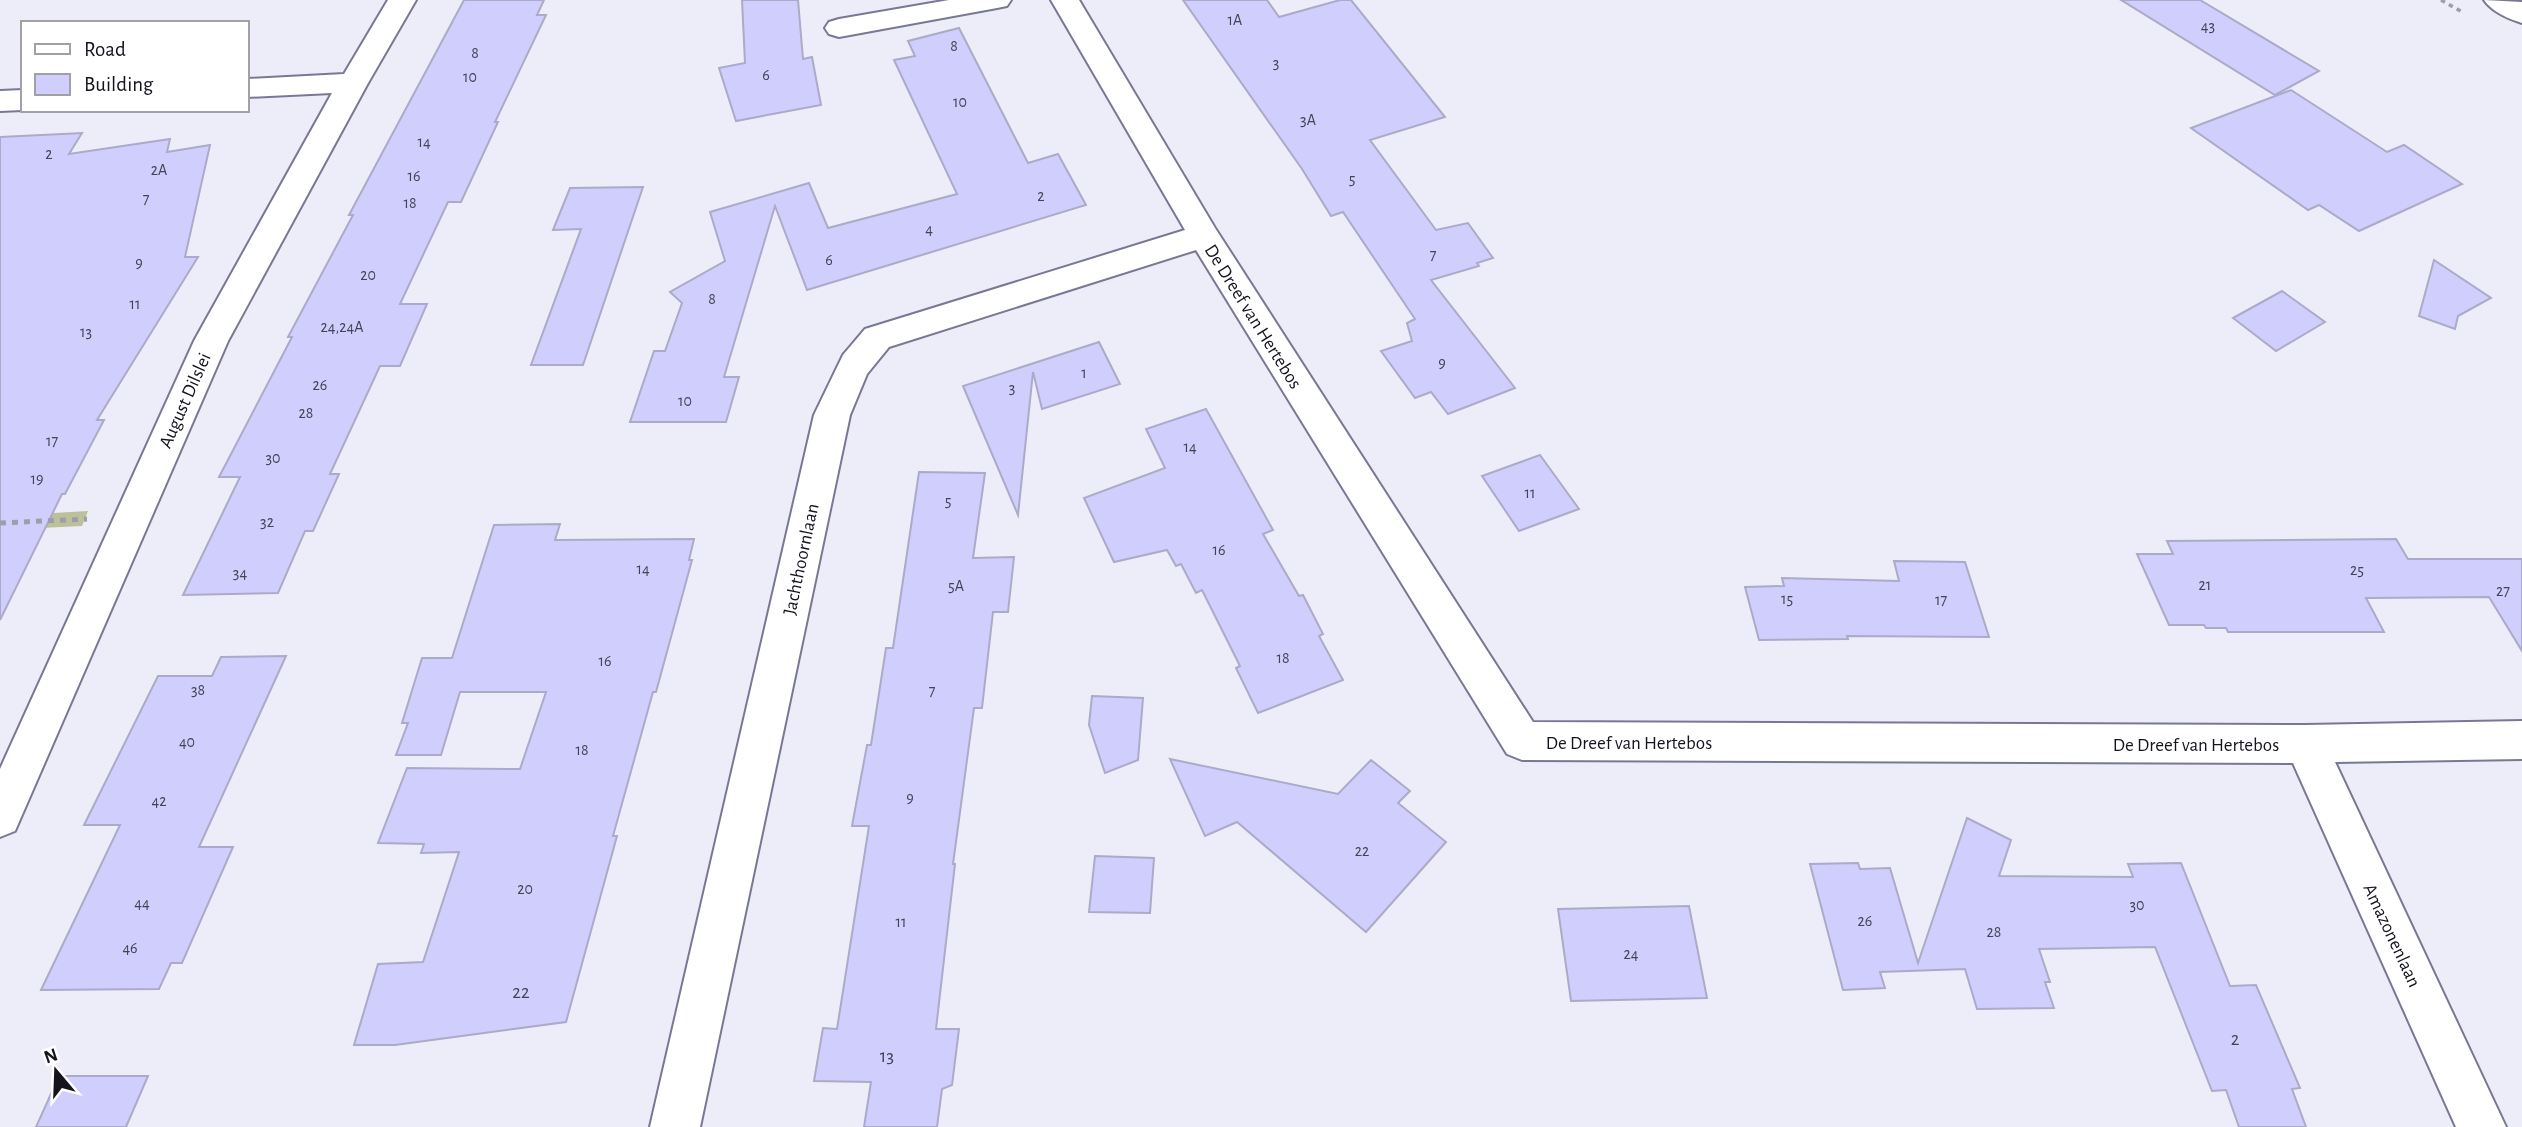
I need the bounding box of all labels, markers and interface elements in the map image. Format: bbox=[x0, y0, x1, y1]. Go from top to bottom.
house number: 1A bbox=[1228, 12, 1242, 28]
house number: 43 bbox=[2201, 18, 2215, 34]
legend bbox=[21, 21, 248, 112]
house number: 8 bbox=[950, 38, 958, 54]
text: Road bbox=[84, 39, 126, 60]
house number: 8 bbox=[471, 45, 479, 61]
house number: 3 bbox=[1273, 55, 1279, 71]
house number: 6 bbox=[762, 67, 770, 83]
house number: 10 bbox=[463, 69, 477, 85]
text: Building bbox=[84, 74, 154, 95]
house number: 10 bbox=[953, 94, 967, 110]
house number: 3A bbox=[1300, 112, 1316, 128]
house number: 14 bbox=[417, 134, 431, 150]
house number: 2 bbox=[45, 146, 53, 162]
house number: 2A bbox=[151, 162, 167, 178]
house number: 16 bbox=[407, 168, 421, 184]
house number: 5 bbox=[1349, 171, 1355, 187]
house number: 2 bbox=[1037, 188, 1045, 204]
house number: 7 bbox=[143, 191, 150, 207]
house number: 18 bbox=[403, 195, 417, 211]
house number: 4 bbox=[925, 221, 933, 237]
street label: De Dreef van Hertebos bbox=[1201, 241, 1305, 392]
house number: 7 bbox=[1430, 247, 1437, 263]
house number: 6 bbox=[825, 252, 833, 268]
house number: 9 bbox=[135, 255, 143, 271]
house number: 20 bbox=[360, 267, 376, 283]
house number: 8 bbox=[708, 291, 716, 307]
house number: 11 bbox=[129, 296, 141, 312]
house number: 24,24A bbox=[321, 319, 363, 335]
house number: 13 bbox=[80, 324, 92, 340]
street label: August Dilslei bbox=[156, 350, 215, 451]
house number: 9 bbox=[1438, 355, 1446, 371]
house number: 1 bbox=[1081, 365, 1087, 381]
house number: 26 bbox=[313, 377, 327, 393]
house number: 3 bbox=[1009, 380, 1015, 396]
house number: 10 bbox=[678, 393, 692, 409]
house number: 28 bbox=[299, 405, 313, 421]
house number: 17 bbox=[46, 433, 58, 449]
house number: 14 bbox=[1183, 439, 1197, 455]
house number: 30 bbox=[265, 450, 281, 466]
house number: 19 bbox=[30, 471, 44, 487]
house number: 11 bbox=[1524, 485, 1536, 501]
house number: 5 bbox=[945, 493, 951, 509]
street label: Jachthoornlaan bbox=[780, 502, 823, 617]
house number: 32 bbox=[260, 514, 274, 530]
house number: 16 bbox=[1212, 542, 1226, 558]
house number: 14 bbox=[636, 561, 650, 577]
house number: 25 bbox=[2350, 562, 2364, 578]
house number: 34 bbox=[233, 565, 247, 581]
house number: 21 bbox=[2199, 577, 2211, 593]
house number: 5A bbox=[948, 578, 964, 594]
house number: 27 bbox=[2496, 583, 2510, 599]
house number: 15 bbox=[1781, 591, 1793, 607]
house number: 17 bbox=[1935, 592, 1947, 608]
house number: 18 bbox=[1276, 650, 1290, 666]
house number: 16 bbox=[598, 653, 612, 669]
house number: 38 bbox=[191, 682, 205, 698]
house number: 7 bbox=[929, 683, 936, 699]
house number: 40 bbox=[179, 734, 195, 750]
street label: De Dreef van Hertebos bbox=[1546, 734, 1712, 753]
street label: De Dreef van Hertebos bbox=[2113, 736, 2279, 755]
house number: 18 bbox=[575, 742, 589, 758]
house number: 9 bbox=[906, 790, 914, 806]
house number: 42 bbox=[152, 793, 166, 809]
house number: 22 bbox=[1355, 843, 1369, 859]
house number: 20 bbox=[517, 881, 533, 897]
street label: Amazonenlaan bbox=[2359, 881, 2424, 990]
house number: 44 bbox=[134, 895, 150, 911]
house number: 30 bbox=[2129, 897, 2145, 913]
house number: 26 bbox=[1858, 913, 1872, 929]
house number: 11 bbox=[895, 914, 907, 930]
house number: 28 bbox=[1987, 924, 2001, 940]
house number: 46 bbox=[122, 940, 138, 956]
house number: 24 bbox=[1624, 946, 1639, 962]
house number: 22 bbox=[512, 983, 530, 1002]
house number: 2 bbox=[2231, 1030, 2240, 1049]
north arrow bbox=[21, 1036, 91, 1106]
text: N bbox=[42, 1045, 60, 1067]
house number: 13 bbox=[880, 1047, 894, 1066]

